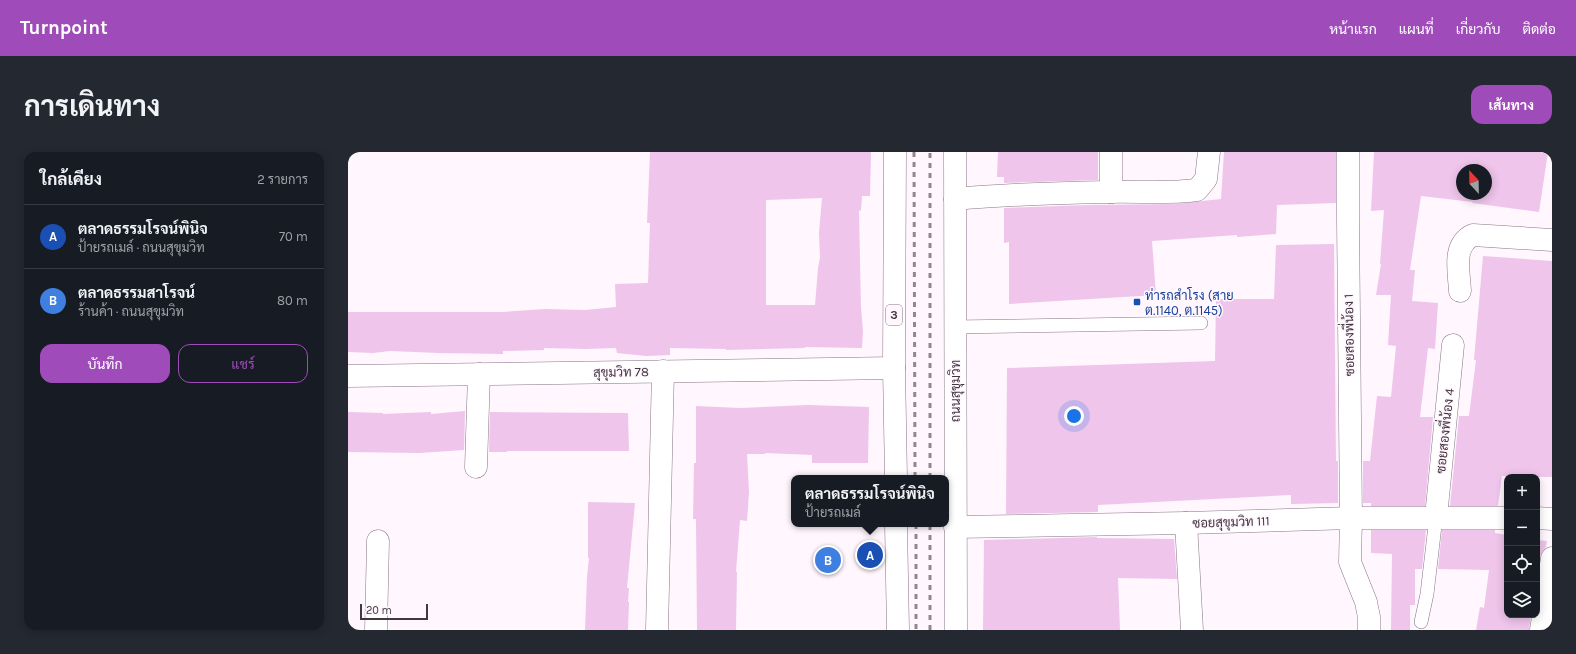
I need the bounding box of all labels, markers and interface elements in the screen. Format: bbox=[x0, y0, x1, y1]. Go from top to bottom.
text: Turnpoint bbox=[20, 17, 108, 39]
text: หน้าแรก bbox=[1329, 21, 1377, 38]
text: แผนที่ bbox=[1399, 21, 1434, 38]
text: เกี่ยวกับ bbox=[1456, 21, 1500, 38]
text: ติดต่อ bbox=[1522, 21, 1556, 38]
button: เส้นทาง bbox=[1471, 85, 1552, 124]
text: การเดินทาง bbox=[24, 90, 160, 123]
north arrow bbox=[1456, 164, 1492, 200]
text: ใกล้เคียง bbox=[40, 169, 102, 189]
text: 2 รายการ bbox=[257, 172, 308, 187]
text: ตลาดธรรมโรจน์พินิจ bbox=[78, 220, 208, 238]
text: A bbox=[49, 229, 57, 244]
text: 70 m bbox=[279, 229, 308, 244]
text: ป้ายรถเมล์ · ถนนสุขุมวิท bbox=[78, 240, 205, 255]
text: ตลาดธรรมสาโรจน์ bbox=[78, 284, 195, 302]
place label: ท่ารถสำโรง (สาย ต.1140, ต.1145) bbox=[1145, 287, 1234, 318]
text: B bbox=[49, 293, 57, 308]
text: 80 m bbox=[277, 293, 308, 308]
street label: ซอยสองพี่น้อง 1 bbox=[1336, 294, 1357, 377]
marker: ท่ารถสำโรง (สาย ต.1140, ต.1145) bbox=[1132, 297, 1142, 307]
text: ร้านค้า · ถนนสุขุมวิท bbox=[78, 304, 184, 319]
road number: 3 bbox=[886, 305, 902, 325]
button: บันทึก bbox=[40, 344, 170, 383]
button: แชร์ bbox=[178, 344, 308, 383]
street label: ถนนสุขุมวิท bbox=[947, 360, 965, 422]
street label: สุขุมวิท 78 bbox=[593, 363, 649, 382]
street label: ซอยสองพี่น้อง 4 bbox=[1428, 387, 1457, 474]
your location bbox=[1064, 406, 1084, 426]
map controls bbox=[1504, 474, 1540, 618]
button: + bbox=[1504, 474, 1540, 510]
popup bbox=[791, 475, 949, 527]
text: ตลาดธรรมโรจน์พินิจ bbox=[805, 485, 935, 503]
text: ป้ายรถเมล์ bbox=[805, 505, 861, 520]
button: − bbox=[1504, 510, 1540, 546]
street label: ซอยสุขุมวิท 111 bbox=[1192, 512, 1270, 533]
pin: A bbox=[857, 540, 883, 570]
pin: B bbox=[815, 545, 841, 575]
button: locate bbox=[1504, 546, 1540, 582]
button: layers bbox=[1504, 582, 1540, 618]
scale bar bbox=[360, 602, 428, 621]
text: 20 m bbox=[366, 604, 392, 617]

